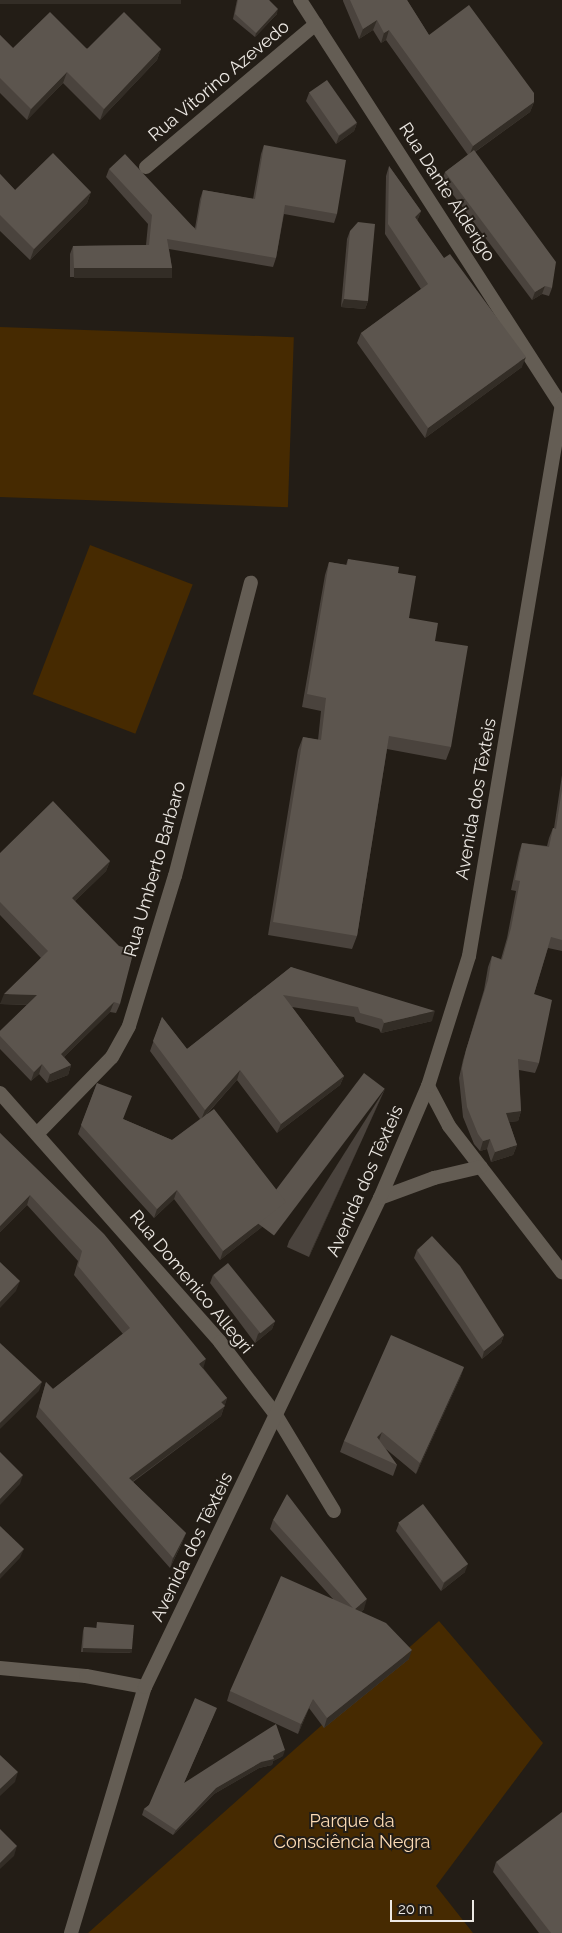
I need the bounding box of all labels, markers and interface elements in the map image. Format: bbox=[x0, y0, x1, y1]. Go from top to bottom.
street label: Rua Vitorino Azevedo bbox=[144, 15, 294, 147]
street label: Rua Dante Alderigo bbox=[394, 118, 500, 266]
street label: Avenida dos Têxteis bbox=[451, 716, 501, 882]
street label: Rua Umberto Barbaro bbox=[120, 779, 190, 959]
street label: Avenida dos Têxteis bbox=[322, 1102, 408, 1260]
street label: Rua Domenico Allegri bbox=[125, 1206, 257, 1358]
street label: Avenida dos Têxteis bbox=[146, 1469, 238, 1625]
park label: Parque da Consciência Negra bbox=[274, 1811, 430, 1854]
scale bar bbox=[392, 1890, 476, 1922]
text: 20 m bbox=[398, 1900, 433, 1918]

